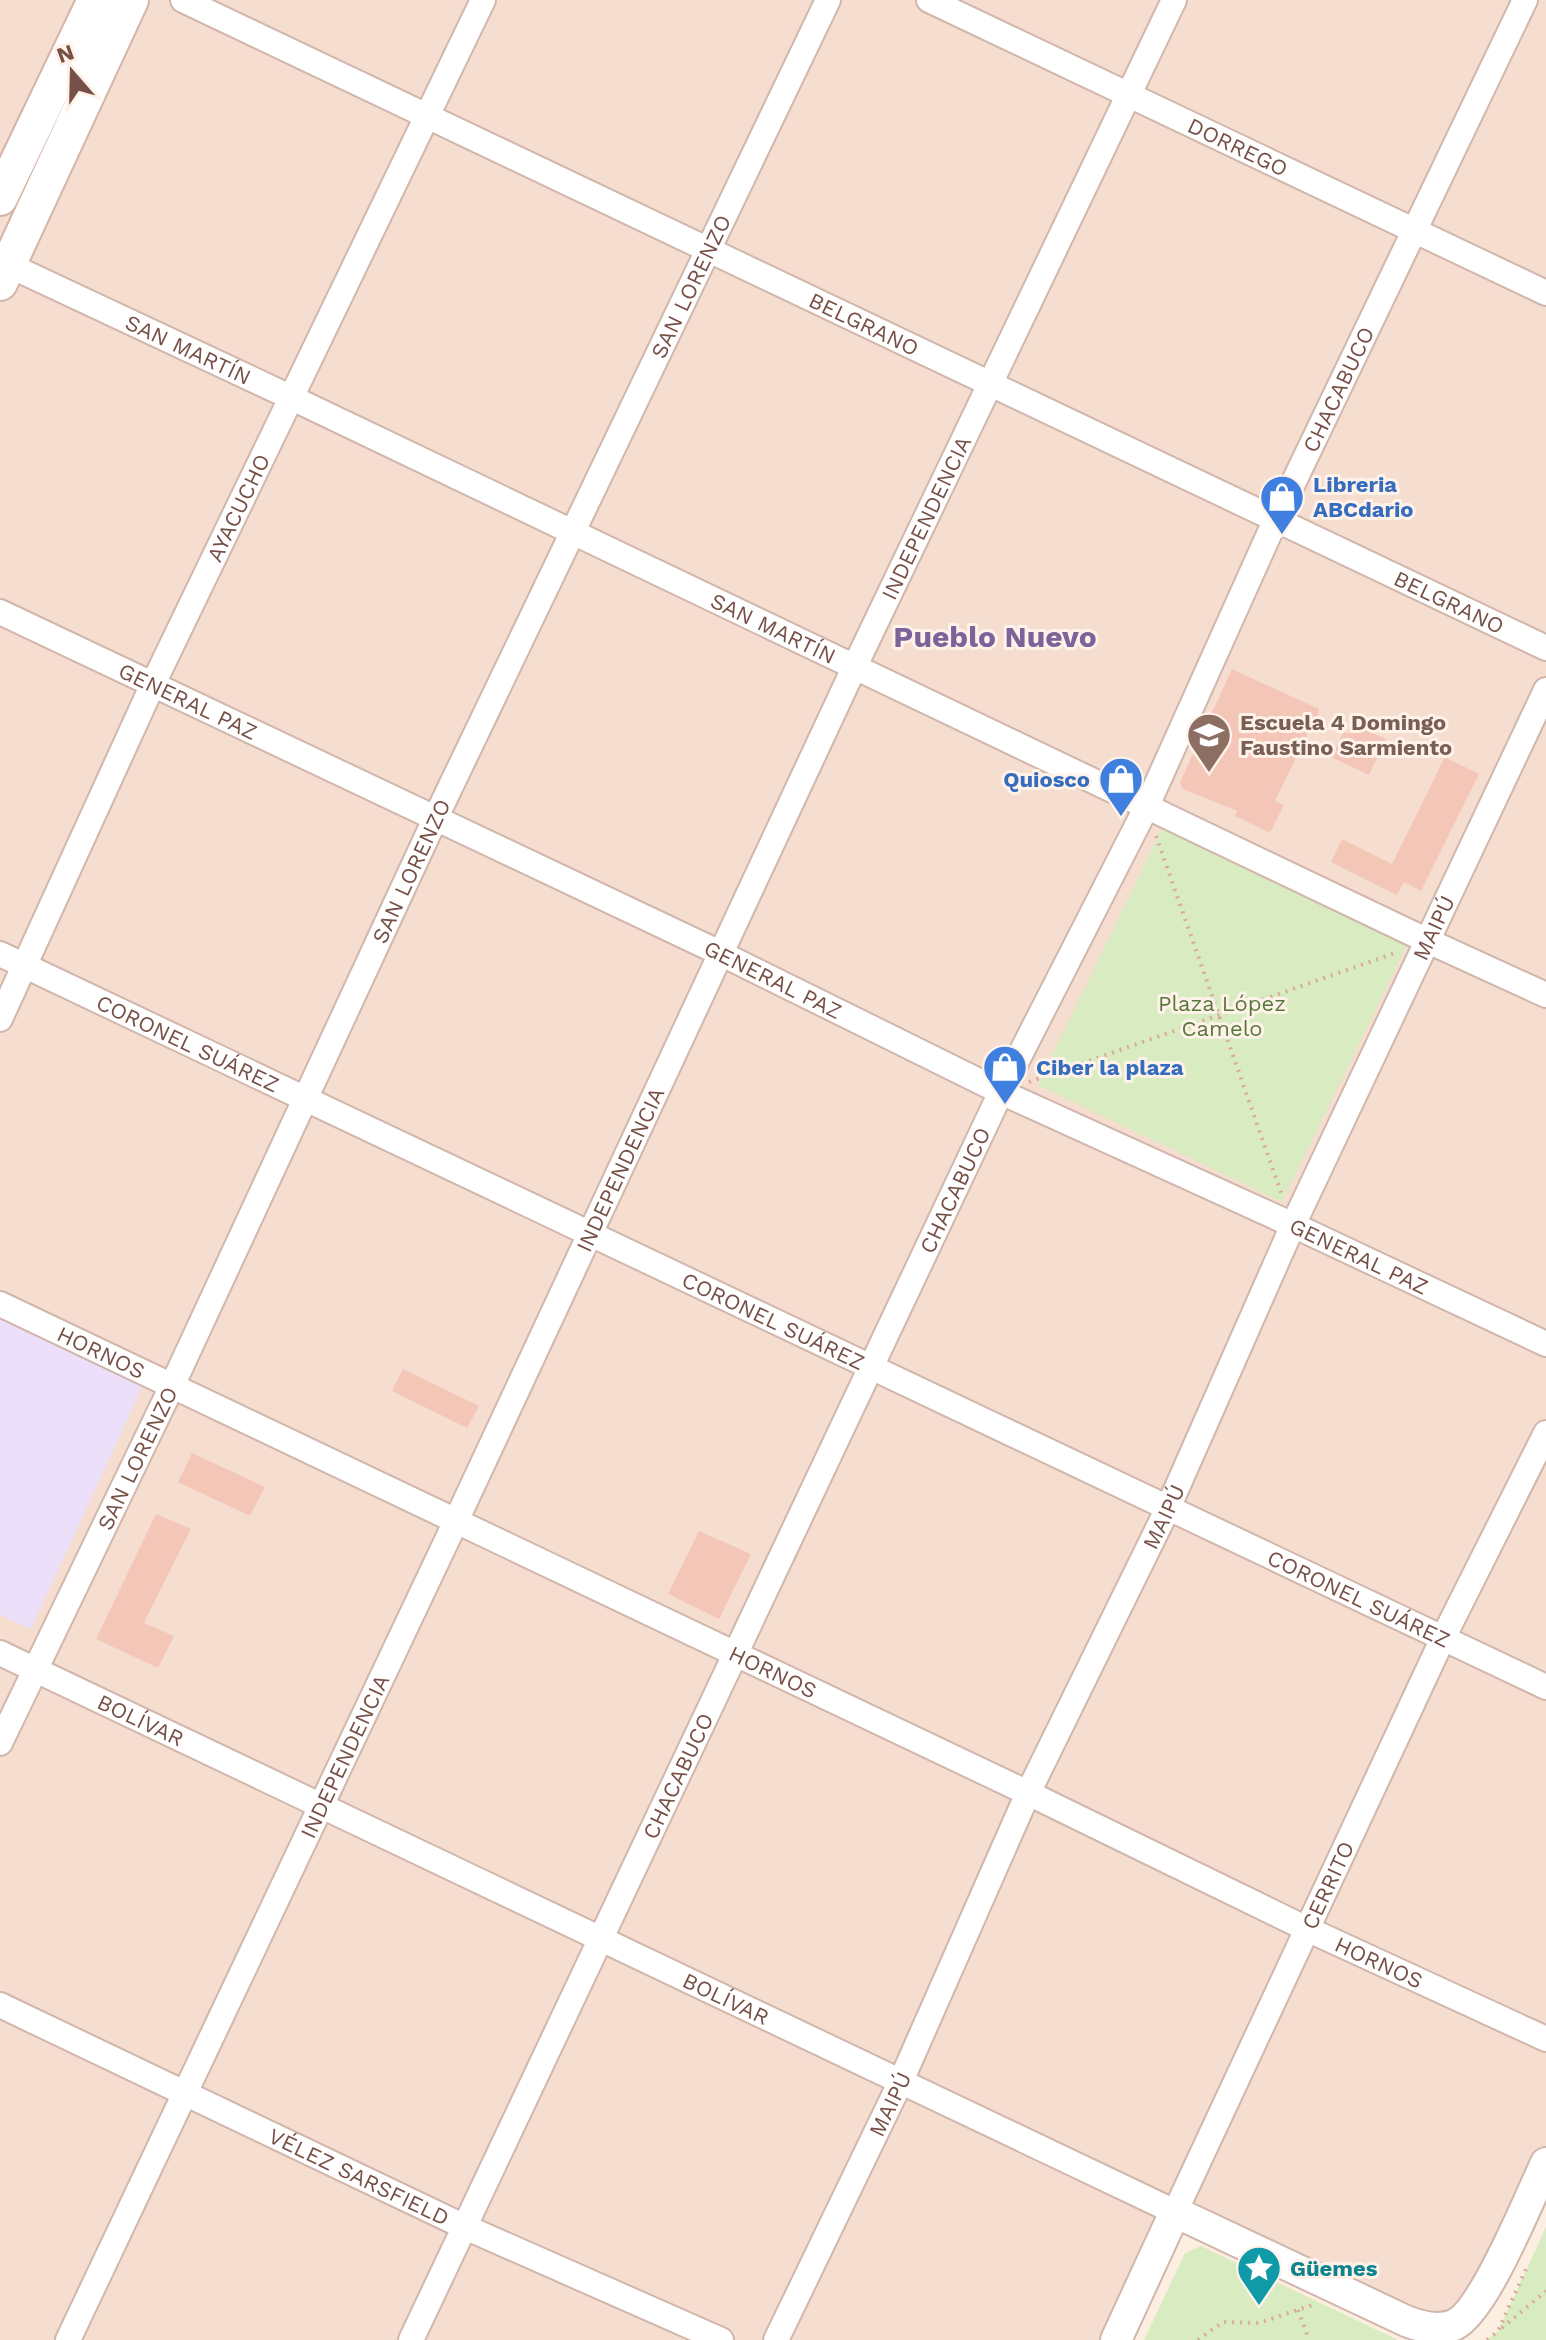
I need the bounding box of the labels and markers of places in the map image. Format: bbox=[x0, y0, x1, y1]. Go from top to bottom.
place label: Libreria ABCdario bbox=[1313, 472, 1414, 522]
shop icon: Libreria ABCdario bbox=[1258, 473, 1306, 536]
place label: Escuela 4 Domingo Faustino Sarmiento bbox=[1240, 710, 1452, 760]
school or university icon: Escuela 4 Domingo Faustino Sarmiento bbox=[1185, 711, 1233, 774]
shop icon: Quiosco bbox=[1097, 755, 1145, 818]
place label: Quiosco bbox=[1003, 767, 1090, 792]
shop icon: Ciber la plaza bbox=[981, 1043, 1029, 1106]
place label: Ciber la plaza bbox=[1036, 1055, 1184, 1080]
place icon: Güemes bbox=[1235, 2244, 1283, 2307]
place label: Güemes bbox=[1290, 2256, 1378, 2281]

